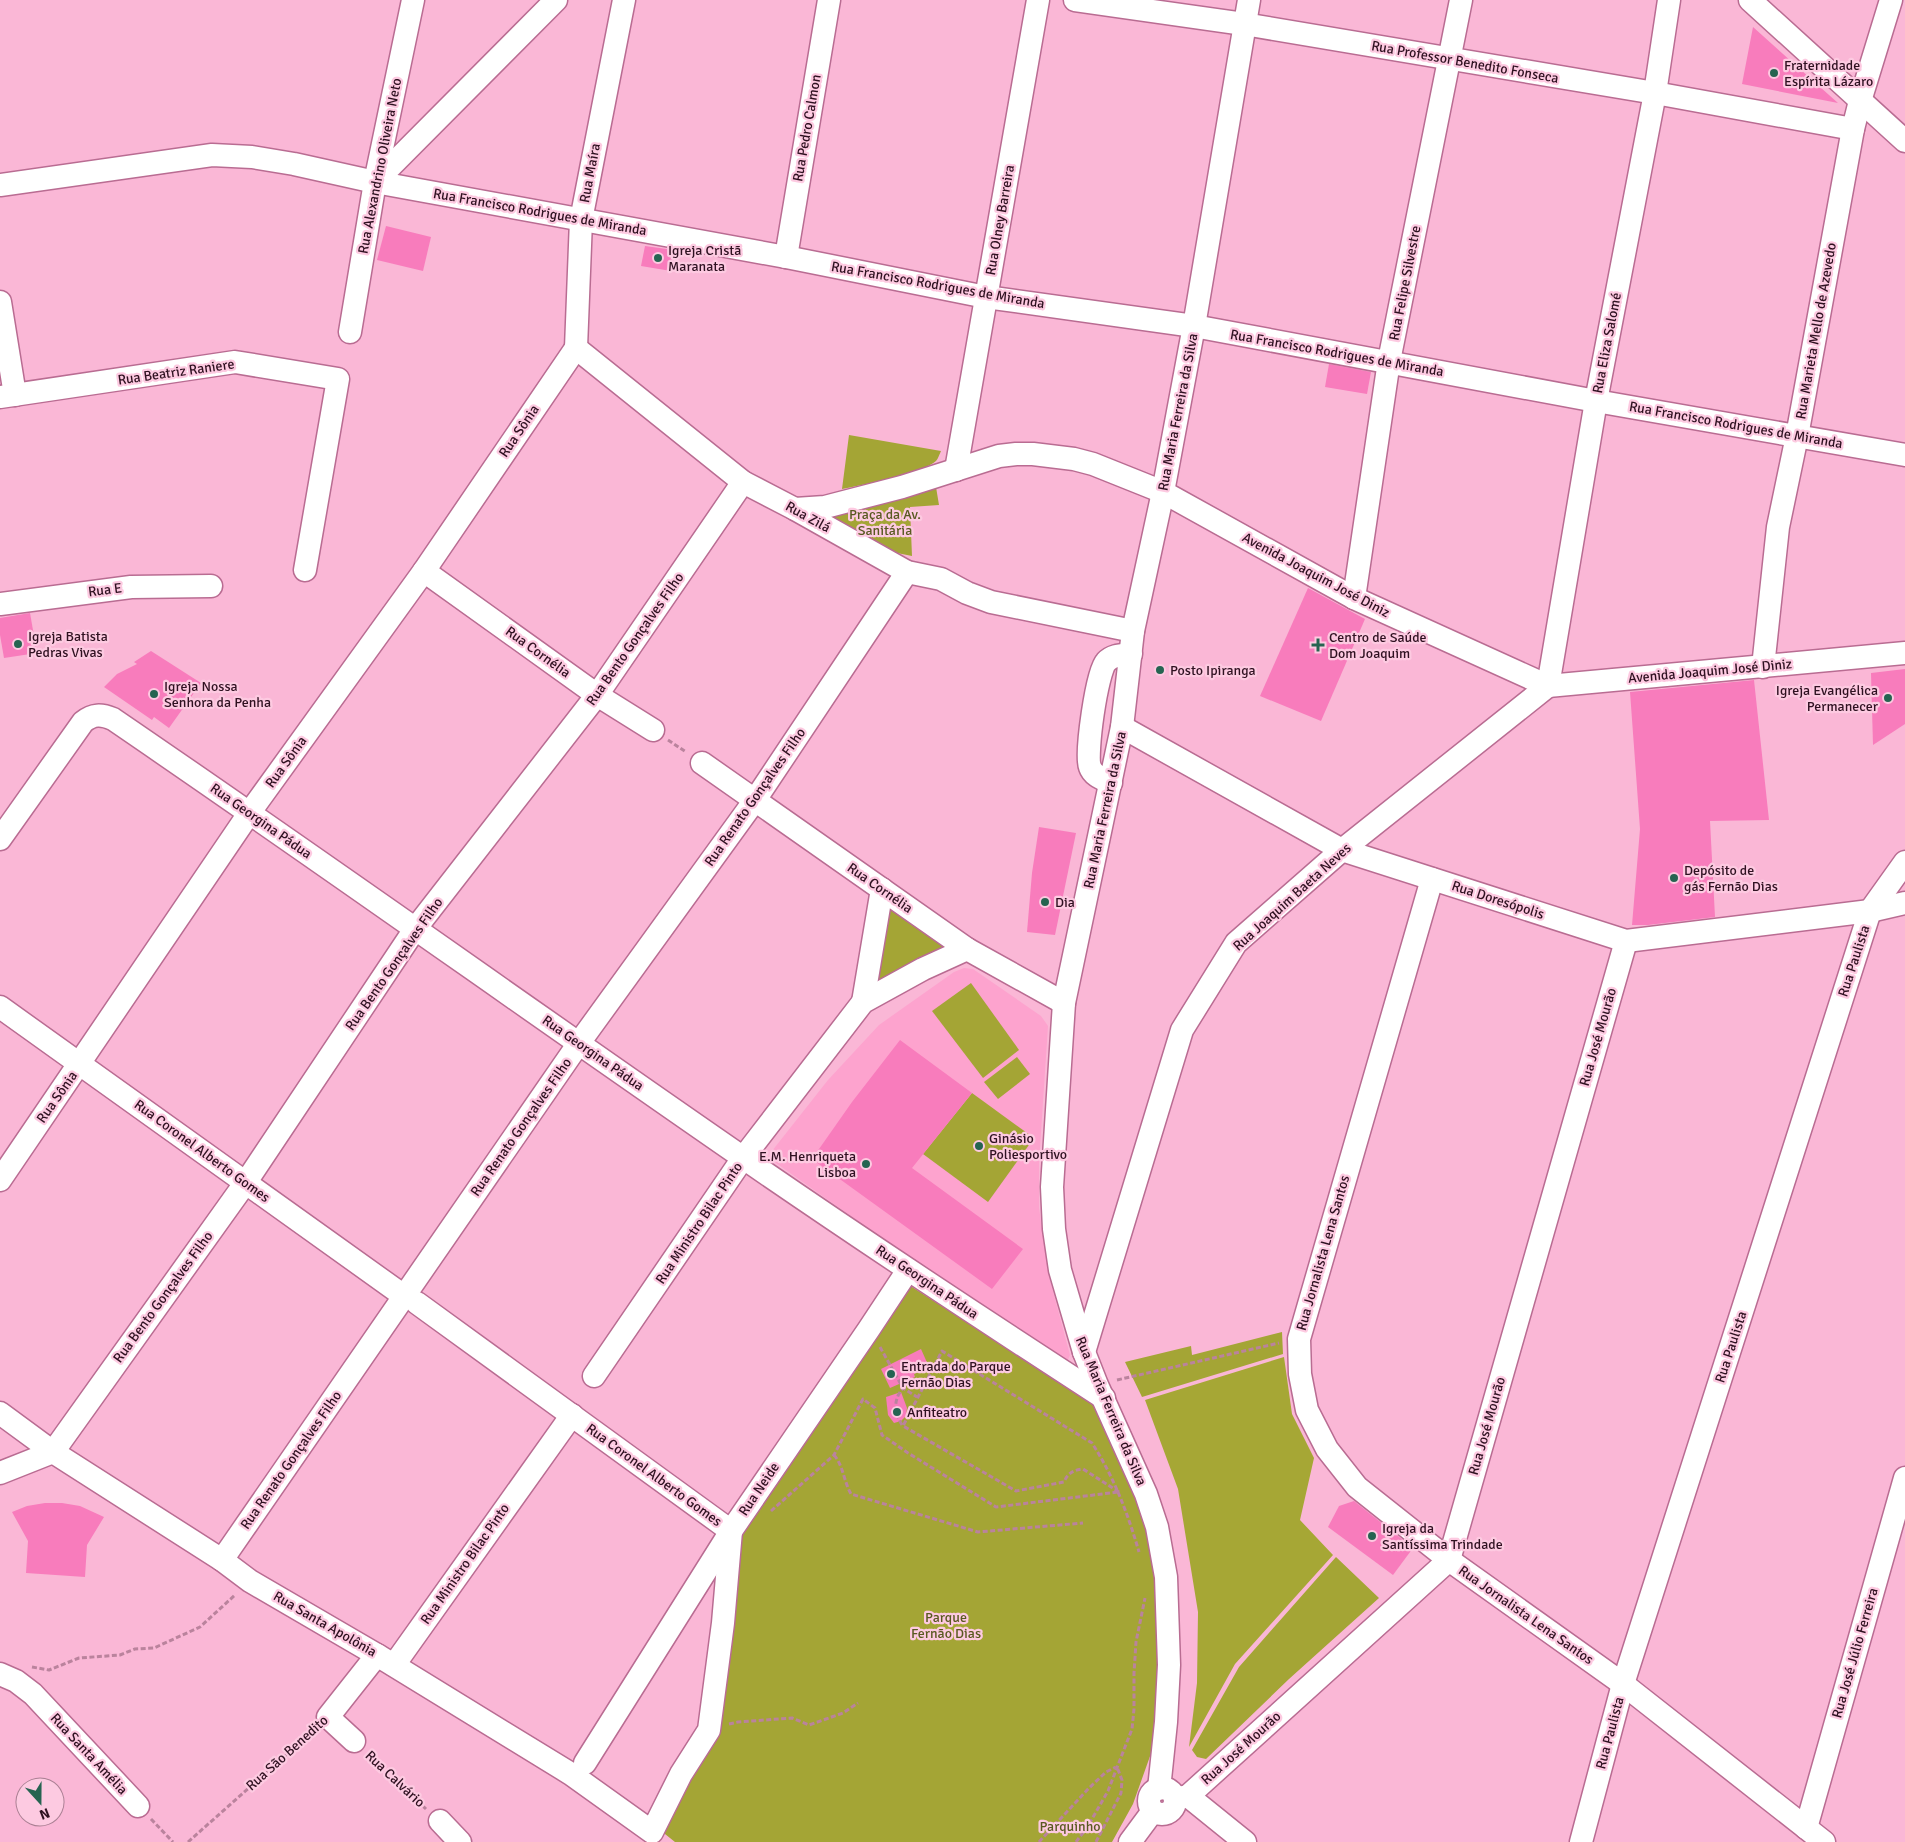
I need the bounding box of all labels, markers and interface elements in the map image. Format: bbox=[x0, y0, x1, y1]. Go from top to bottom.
street label: Rua Professor Benedito Fonseca bbox=[1370, 37, 1560, 87]
place label: Fraternidade Espírita Lázaro bbox=[1784, 57, 1873, 90]
marker: Fraternidade Espírita Lázaro bbox=[1768, 67, 1780, 79]
street label: Rua Pedro Calmon bbox=[789, 73, 825, 183]
street label: Rua Alexandrino Oliveira Neto bbox=[355, 77, 405, 255]
street label: Rua Maíra bbox=[576, 142, 604, 204]
street label: Rua Olney Barreira bbox=[982, 163, 1018, 277]
street label: Rua Francisco Rodrigues de Miranda bbox=[432, 185, 648, 239]
street label: Rua Felipe Silvestre bbox=[1386, 224, 1424, 342]
street label: Rua Marieta Mello de Azevedo bbox=[1792, 241, 1840, 421]
place label: Igreja Cristã Maranata bbox=[668, 242, 741, 275]
marker: Igreja Cristã Maranata bbox=[652, 252, 664, 264]
street label: Rua Francisco Rodrigues de Miranda bbox=[830, 258, 1046, 312]
street label: Rua Eliza Salomé bbox=[1589, 291, 1625, 395]
street label: Rua Francisco Rodrigues de Miranda bbox=[1229, 326, 1445, 380]
street label: Rua Maria Ferreira da Silva bbox=[1154, 332, 1202, 492]
street label: Rua Beatriz Raniere bbox=[117, 355, 235, 389]
street label: Rua Francisco Rodrigues de Miranda bbox=[1628, 398, 1844, 452]
street label: Rua Sônia bbox=[495, 402, 543, 460]
street label: Rua Zilá bbox=[783, 498, 833, 536]
park label: Praça da Av. Sanitária bbox=[849, 506, 921, 539]
street label: Avenida Joaquim José Diniz bbox=[1239, 529, 1393, 621]
street label: Rua Bento Gonçalves Filho bbox=[583, 569, 687, 709]
street label: Rua E bbox=[87, 579, 123, 601]
street label: Rua Cornélia bbox=[502, 623, 574, 681]
place label: Igreja Batista Pedras Vivas bbox=[28, 628, 108, 661]
place label: Centro de Saúde Dom Joaquim bbox=[1329, 629, 1427, 662]
marker: Igreja Batista Pedras Vivas bbox=[12, 638, 24, 650]
marker: Centro de Saúde Dom Joaquim bbox=[1311, 638, 1325, 652]
street label: Avenida Joaquim José Diniz bbox=[1627, 655, 1793, 687]
place label: Posto Ipiranga bbox=[1170, 662, 1256, 679]
marker: Posto Ipiranga bbox=[1154, 664, 1166, 676]
place label: Igreja Nossa Senhora da Penha bbox=[164, 678, 271, 711]
place label: Igreja Evangélica Permanecer bbox=[1776, 682, 1879, 715]
marker: Igreja Nossa Senhora da Penha bbox=[148, 688, 160, 700]
marker: Igreja Evangélica Permanecer bbox=[1882, 692, 1894, 704]
street label: Rua Renato Gonçalves Filho bbox=[701, 725, 809, 869]
street label: Rua Maria Ferreira da Silva bbox=[1080, 730, 1130, 890]
street label: Rua Sônia bbox=[262, 733, 310, 791]
street label: Rua Georgina Pádua bbox=[207, 780, 315, 862]
street label: Rua Joaquim Baeta Neves bbox=[1230, 840, 1354, 954]
street label: Rua Cornélia bbox=[844, 859, 916, 917]
place label: Depósito de gás Fernão Dias bbox=[1684, 862, 1778, 895]
marker: Depósito de gás Fernão Dias bbox=[1668, 872, 1680, 884]
street label: Rua Doresópolis bbox=[1450, 877, 1546, 923]
street label: Rua Bento Gonçalves Filho bbox=[342, 894, 446, 1034]
place label: Dia bbox=[1055, 894, 1075, 911]
marker: Dia bbox=[1039, 896, 1051, 908]
street label: Rua Paulista bbox=[1834, 923, 1874, 999]
street label: Rua José Mourão bbox=[1576, 986, 1620, 1088]
street label: Rua Georgina Pádua bbox=[539, 1012, 647, 1094]
street label: Rua Renato Gonçalves Filho bbox=[467, 1055, 575, 1199]
street label: Rua Sônia bbox=[33, 1068, 81, 1126]
street label: Rua Coronel Alberto Gomes bbox=[131, 1096, 273, 1206]
place label: Ginásio Poliesportivo bbox=[989, 1130, 1067, 1163]
marker: Ginásio Poliesportivo bbox=[973, 1140, 985, 1152]
place label: E.M. Henriqueta Lisboa bbox=[759, 1148, 856, 1181]
marker: E.M. Henriqueta Lisboa bbox=[860, 1158, 872, 1170]
street label: Rua Ministro Bilac Pinto bbox=[652, 1159, 746, 1287]
street label: Rua Jornalista Lena Santos bbox=[1293, 1173, 1353, 1333]
street label: Rua Bento Gonçalves Filho bbox=[110, 1228, 216, 1366]
street label: Rua Georgina Pádua bbox=[872, 1241, 982, 1323]
street label: Rua Paulista bbox=[1711, 1309, 1751, 1385]
street label: Rua Maria Ferreira da Silva bbox=[1072, 1334, 1150, 1488]
place label: Entrada do Parque Fernão Dias bbox=[901, 1358, 1011, 1391]
marker: Entrada do Parque Fernão Dias bbox=[885, 1368, 897, 1380]
street label: Rua José Mourão bbox=[1465, 1375, 1509, 1477]
street label: Rua Renato Gonçalves Filho bbox=[237, 1388, 345, 1532]
place label: Anfiteatro bbox=[907, 1404, 967, 1421]
marker: Anfiteatro bbox=[891, 1406, 903, 1418]
street label: Rua Coronel Alberto Gomes bbox=[583, 1420, 725, 1530]
street label: Rua Neide bbox=[735, 1459, 783, 1519]
street label: Rua Ministro Bilac Pinto bbox=[417, 1500, 513, 1628]
place label: Igreja da Santíssima Trindade bbox=[1382, 1520, 1503, 1553]
marker: Igreja da Santíssima Trindade bbox=[1366, 1530, 1378, 1542]
street label: Rua Jornalista Lena Santos bbox=[1455, 1562, 1597, 1668]
street label: Rua José Júlio Ferreira bbox=[1828, 1586, 1882, 1720]
street label: Rua Santa Apolônia bbox=[270, 1587, 380, 1661]
park label: Parque Fernão Dias bbox=[911, 1609, 981, 1642]
street label: Rua Paulista bbox=[1592, 1695, 1628, 1771]
street label: Rua José Mourão bbox=[1198, 1708, 1284, 1788]
street label: Rua Santa Amélia bbox=[47, 1710, 131, 1798]
street label: Rua São Benedito bbox=[243, 1712, 331, 1794]
street label: Rua Calvário bbox=[362, 1747, 428, 1811]
north arrow bbox=[15, 1777, 65, 1827]
text: N bbox=[37, 1804, 52, 1823]
park label: Parquinho bbox=[1039, 1818, 1101, 1835]

